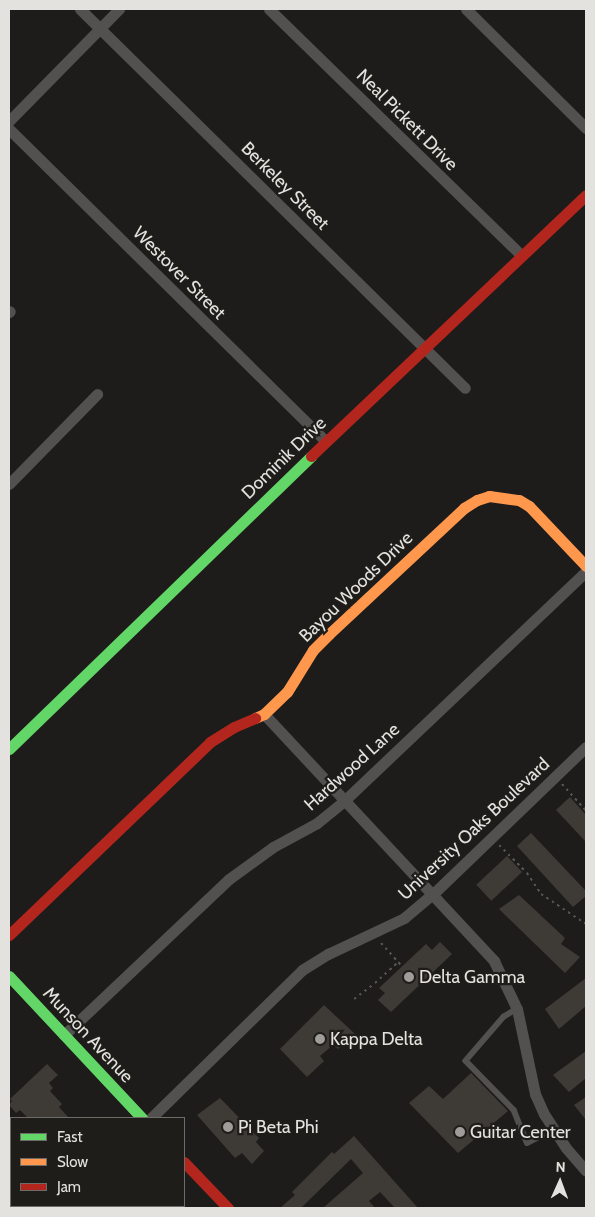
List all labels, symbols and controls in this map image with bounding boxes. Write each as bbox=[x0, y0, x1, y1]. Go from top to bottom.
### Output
street label: Neal Pickett Drive bbox=[352, 65, 462, 175]
street label: Berkeley Street bbox=[237, 138, 333, 234]
street label: Westover Street bbox=[128, 222, 230, 324]
street label: Dominik Drive bbox=[237, 412, 331, 504]
street label: Bayou Woods Drive bbox=[295, 527, 417, 647]
street label: Hardwood Lane bbox=[300, 719, 404, 815]
street label: University Oaks Boulevard bbox=[394, 753, 554, 905]
place label: Delta Gamma bbox=[419, 966, 525, 988]
marker: Delta Gamma bbox=[403, 971, 415, 983]
street label: Munson Avenue bbox=[38, 983, 138, 1087]
place label: Kappa Delta bbox=[330, 1028, 423, 1050]
marker: Kappa Delta bbox=[314, 1033, 326, 1045]
place label: Pi Beta Phi bbox=[238, 1116, 319, 1138]
legend bbox=[10, 1117, 185, 1207]
marker: Pi Beta Phi bbox=[222, 1121, 234, 1133]
place label: Guitar Center bbox=[470, 1121, 571, 1143]
marker: Guitar Center bbox=[454, 1126, 466, 1138]
text: Fast bbox=[57, 1128, 82, 1146]
text: Slow bbox=[57, 1153, 88, 1171]
north arrow bbox=[535, 1157, 585, 1207]
text: N bbox=[555, 1158, 566, 1176]
text: Jam bbox=[57, 1178, 81, 1196]

